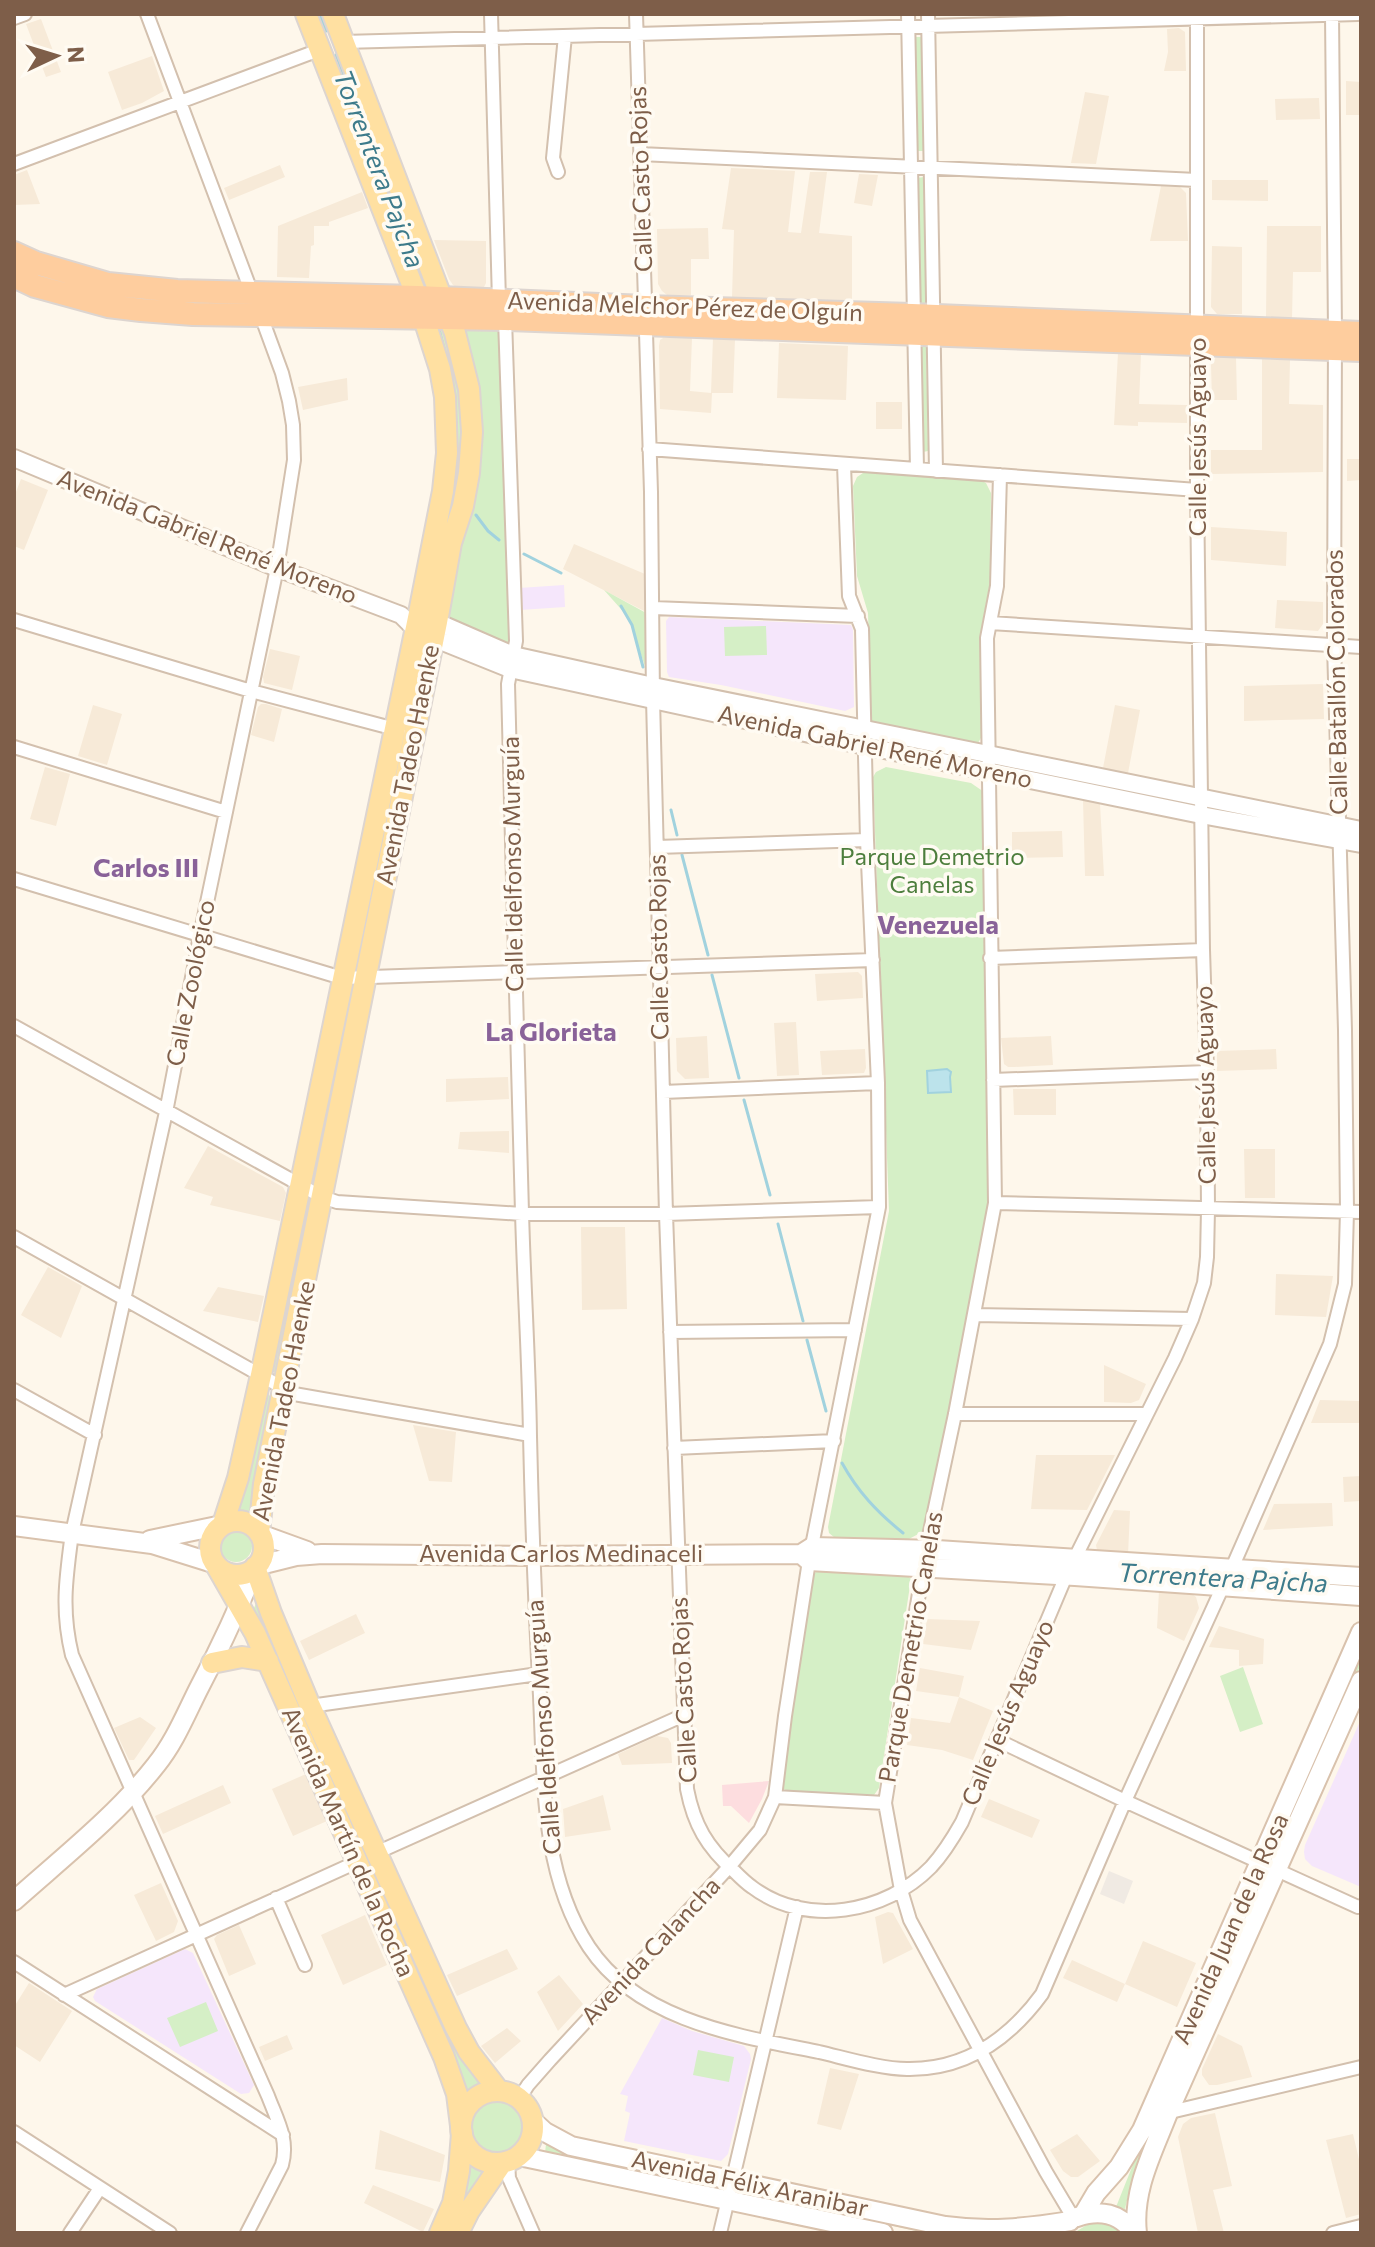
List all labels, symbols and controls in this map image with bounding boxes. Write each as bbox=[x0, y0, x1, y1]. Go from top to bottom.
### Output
north arrow bbox=[16, 16, 96, 96]
text: N bbox=[62, 45, 90, 64]
water label: Torrentera Pajcha bbox=[328, 65, 432, 272]
street label: Calle Casto Rojas bbox=[622, 86, 657, 273]
street label: Avenida Melchor Pérez de Olguín bbox=[507, 285, 863, 326]
street label: Calle Jesús Aguayo bbox=[1182, 338, 1211, 536]
street label: Avenida Gabriel René Moreno bbox=[53, 462, 362, 609]
street label: Calle Batallón Colorados bbox=[1319, 549, 1352, 815]
street label: Avenida Tadeo Haenke bbox=[369, 642, 444, 887]
street label: Avenida Gabriel René Moreno bbox=[715, 698, 1035, 793]
street label: Calle Idelfonso Murguía bbox=[495, 736, 528, 992]
park label: Parque Demetrio Canelas bbox=[839, 841, 1025, 898]
district label: Carlos III bbox=[93, 851, 199, 882]
street label: Calle Casto Rojas bbox=[641, 854, 674, 1040]
street label: Calle Zoológico bbox=[159, 897, 220, 1068]
district label: Venezuela bbox=[877, 908, 999, 939]
street label: Calle Jesús Aguayo bbox=[1188, 985, 1221, 1185]
district label: La Glorieta bbox=[485, 1015, 617, 1046]
street label: Avenida Tadeo Haenke bbox=[245, 1278, 320, 1523]
street label: Parque Demetrio Canelas bbox=[871, 1509, 948, 1785]
street label: Avenida Carlos Medinaceli bbox=[419, 1538, 703, 1567]
water label: Torrentera Pajcha bbox=[1117, 1556, 1329, 1597]
street label: Calle Casto Rojas bbox=[663, 1596, 702, 1784]
street label: Calle Idelfonso Murguía bbox=[519, 1599, 566, 1856]
street label: Calle Jesús Aguayo bbox=[954, 1615, 1059, 1810]
street label: Avenida Martín de la Rocha bbox=[277, 1702, 422, 1981]
street label: Avenida Juan de la Rosa bbox=[1166, 1808, 1294, 2048]
street label: Avenida Calancha bbox=[574, 1870, 726, 2030]
street label: Avenida Félix Aranibar bbox=[629, 2143, 872, 2222]

